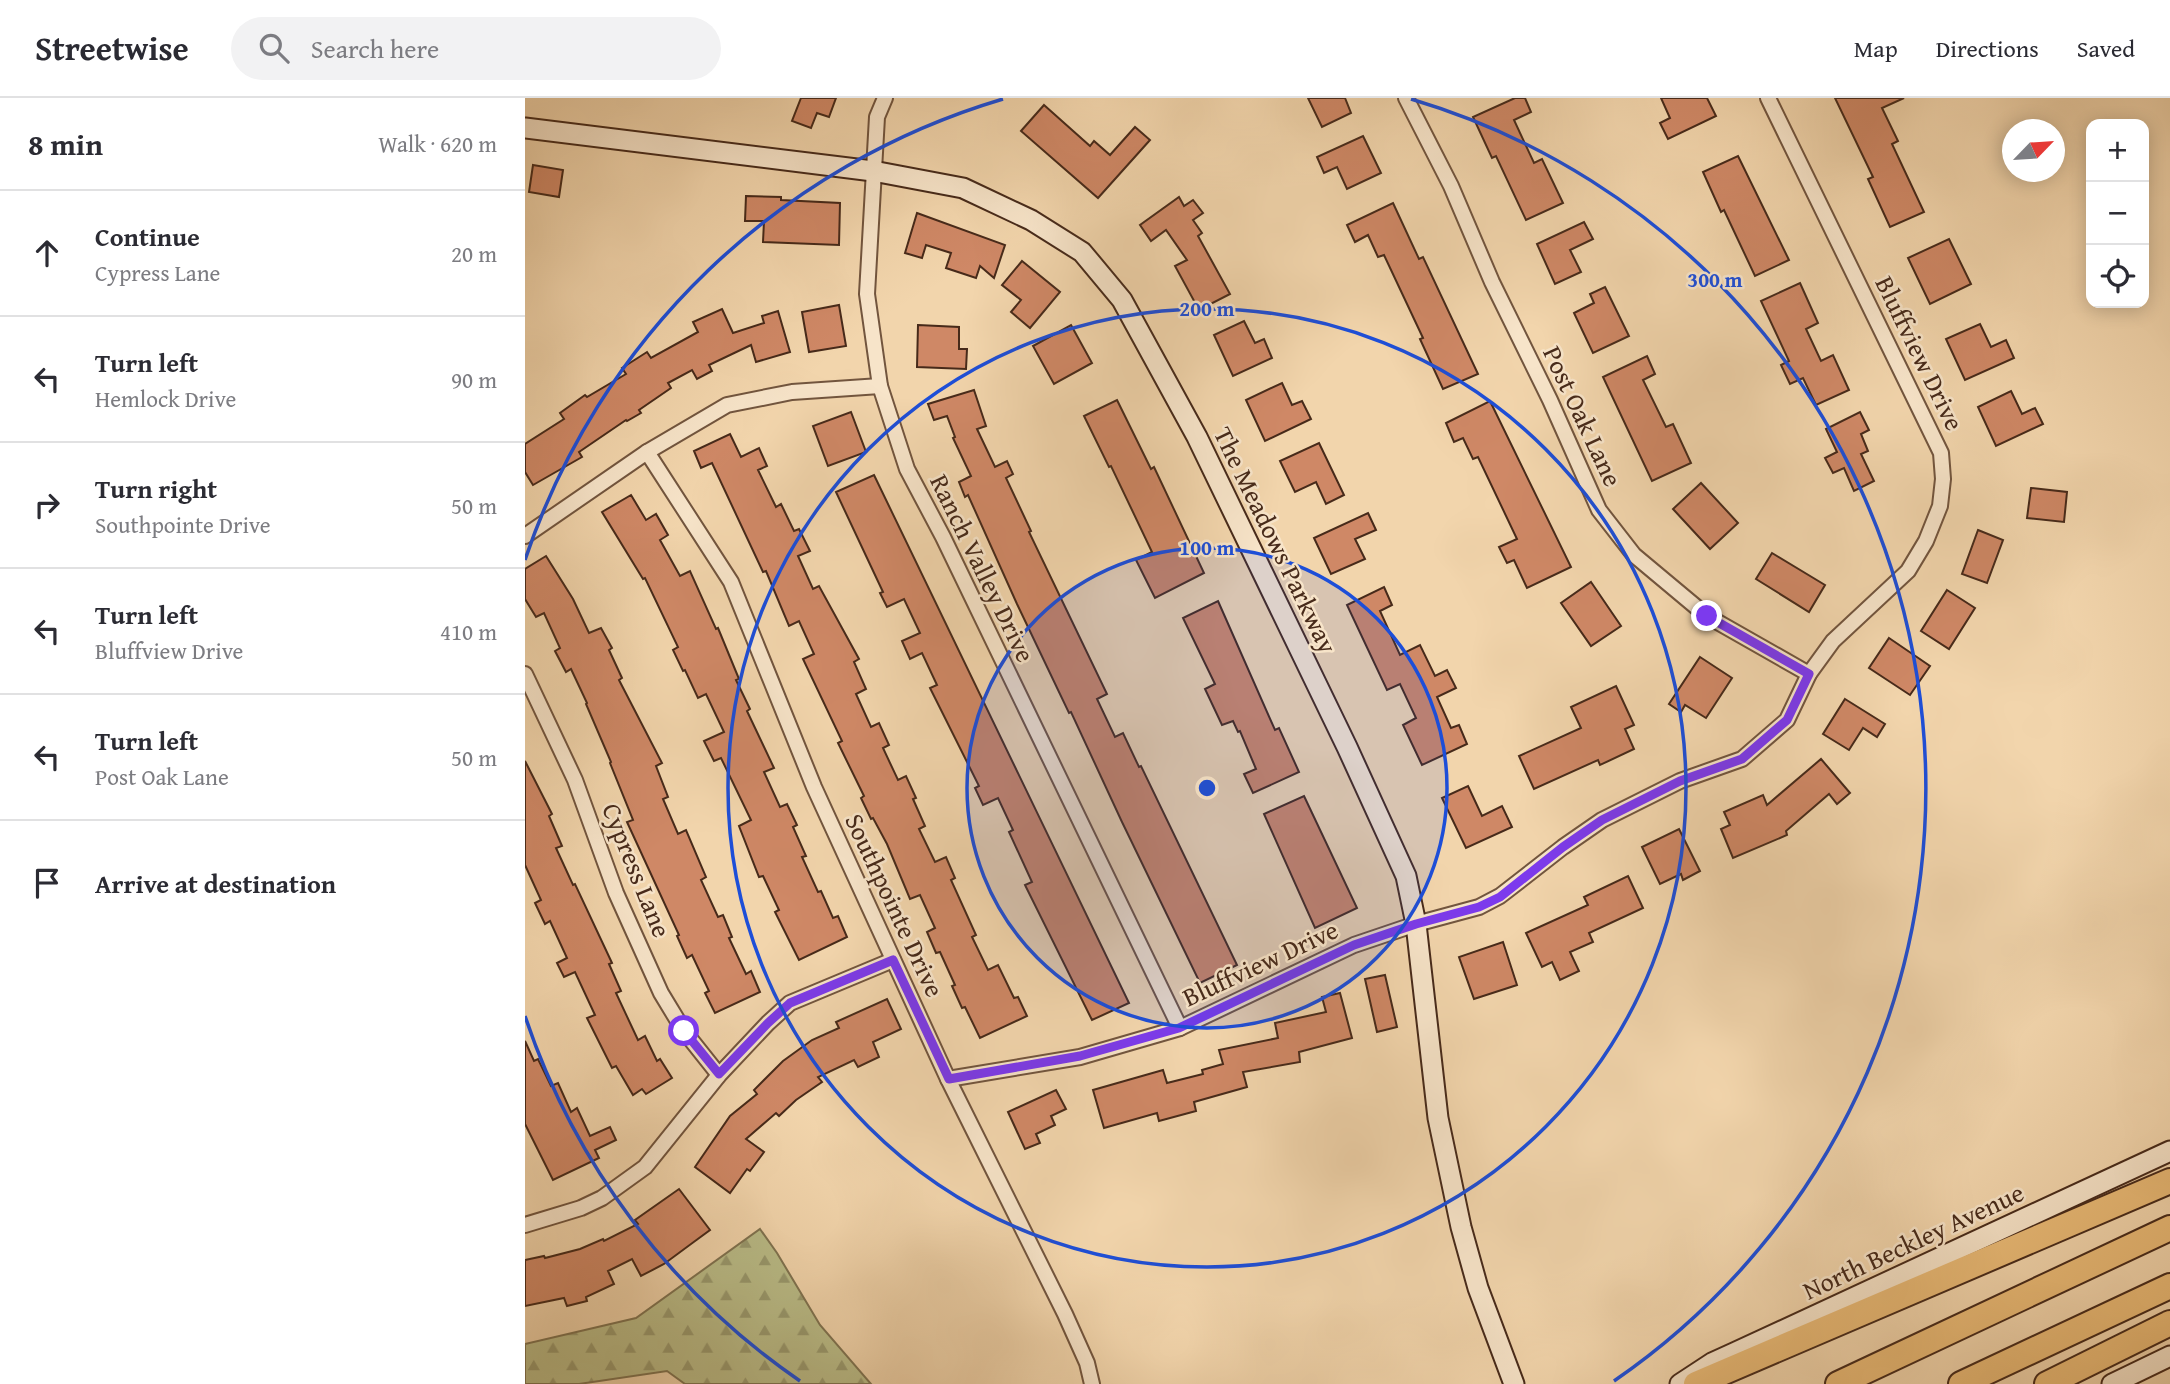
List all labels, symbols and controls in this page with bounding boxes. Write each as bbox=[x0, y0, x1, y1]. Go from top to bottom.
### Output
search box bbox=[231, 17, 721, 80]
text: Streetwise bbox=[35, 24, 189, 72]
icon: search bbox=[255, 29, 293, 67]
text: Search here bbox=[311, 29, 439, 68]
text: Map bbox=[1854, 31, 1898, 66]
text: Directions bbox=[1936, 31, 2039, 66]
text: Saved bbox=[2077, 31, 2135, 66]
north arrow bbox=[2002, 119, 2065, 182]
map controls bbox=[2086, 119, 2149, 308]
button: + bbox=[2086, 119, 2149, 182]
text: 8 min bbox=[28, 122, 103, 166]
text: Walk · 620 m bbox=[378, 127, 497, 160]
button: − bbox=[2086, 182, 2149, 245]
text: Continue bbox=[95, 217, 200, 256]
icon: ahead bbox=[28, 234, 66, 272]
text: 20 m bbox=[451, 237, 497, 270]
button: locate bbox=[2086, 245, 2149, 308]
text: Cypress Lane bbox=[95, 256, 220, 289]
text: 300 m bbox=[1687, 264, 1743, 295]
street label: Bluffview Drive bbox=[1866, 269, 1974, 437]
text: 200 m bbox=[1179, 293, 1235, 324]
street label: Post Oak Lane bbox=[1533, 339, 1633, 493]
text: Turn left bbox=[95, 343, 198, 382]
icon: left bbox=[28, 360, 66, 398]
text: 90 m bbox=[451, 363, 497, 396]
text: Hemlock Drive bbox=[95, 382, 236, 415]
street label: The Meadows Parkway bbox=[1204, 420, 1348, 660]
street label: Ranch Valley Drive bbox=[921, 467, 1045, 669]
text: Turn right bbox=[95, 469, 217, 508]
icon: right bbox=[28, 486, 66, 524]
text: 50 m bbox=[451, 489, 497, 522]
text: Southpointe Drive bbox=[95, 508, 271, 541]
text: 100 m bbox=[1179, 532, 1235, 563]
text: Turn left bbox=[95, 595, 198, 634]
route end bbox=[1691, 600, 1722, 631]
icon: left bbox=[28, 612, 66, 650]
text: 410 m bbox=[440, 615, 497, 648]
text: Bluffview Drive bbox=[95, 634, 243, 667]
text: Turn left bbox=[95, 721, 198, 760]
icon: left bbox=[28, 738, 66, 776]
text: 50 m bbox=[451, 741, 497, 774]
text: Post Oak Lane bbox=[95, 760, 229, 793]
centre of rings bbox=[1195, 776, 1219, 800]
street label: Cypress Lane bbox=[592, 797, 682, 943]
street label: Southpointe Drive bbox=[835, 807, 955, 1003]
icon: arrive bbox=[28, 864, 66, 902]
text: Arrive at destination bbox=[95, 864, 336, 903]
street label: Bluffview Drive bbox=[1176, 910, 1344, 1016]
route start bbox=[668, 1015, 699, 1046]
street label: North Beckley Avenue bbox=[1796, 1173, 2030, 1309]

